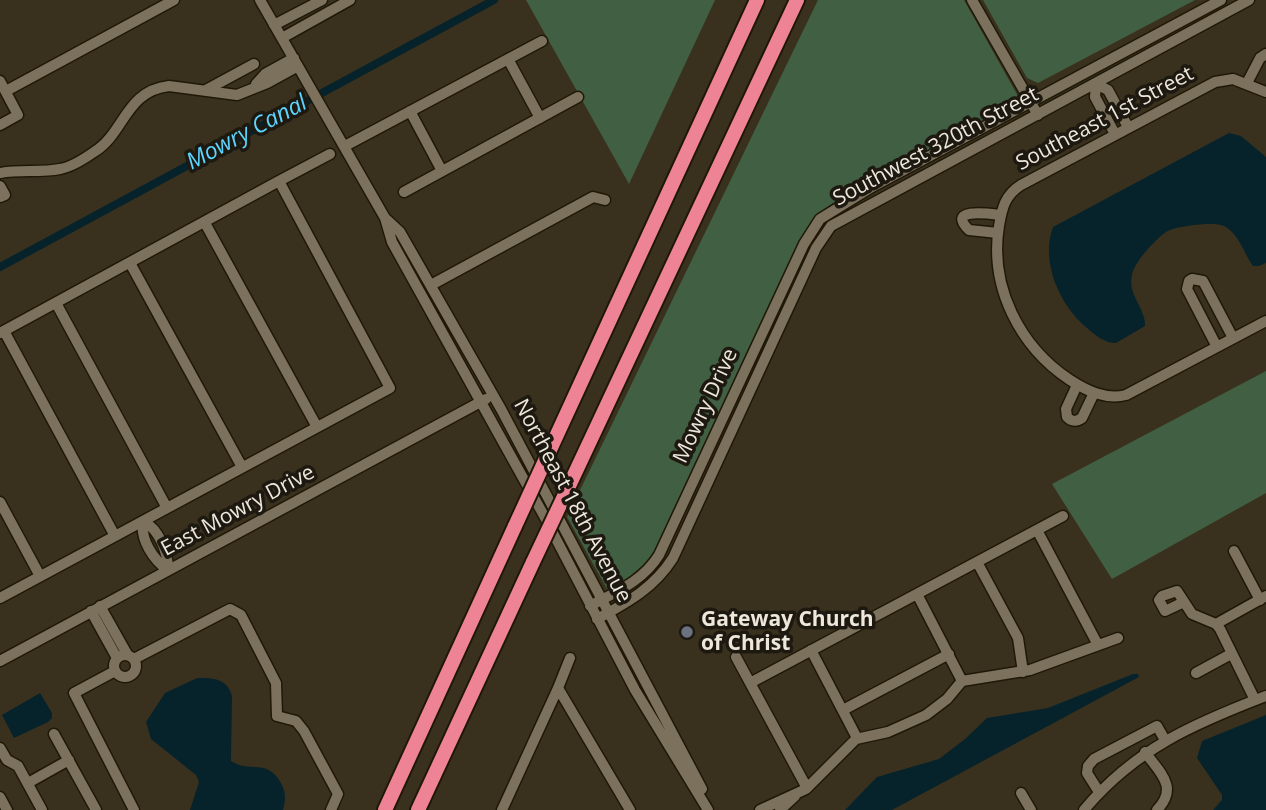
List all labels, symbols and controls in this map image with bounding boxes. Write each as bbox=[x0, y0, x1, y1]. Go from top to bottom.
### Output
street label: Southeast 1st Street bbox=[1012, 62, 1198, 176]
street label: Southwest 320th Street bbox=[829, 82, 1043, 212]
water label: Mowry Canal bbox=[182, 90, 312, 176]
street label: Mowry Drive bbox=[668, 345, 744, 467]
street label: Northeast 18th Avenue bbox=[508, 395, 636, 607]
street label: East Mowry Drive bbox=[157, 460, 319, 562]
place label: Gateway Church of Christ bbox=[701, 607, 874, 657]
marker: Gateway Church of Christ bbox=[679, 624, 695, 640]

